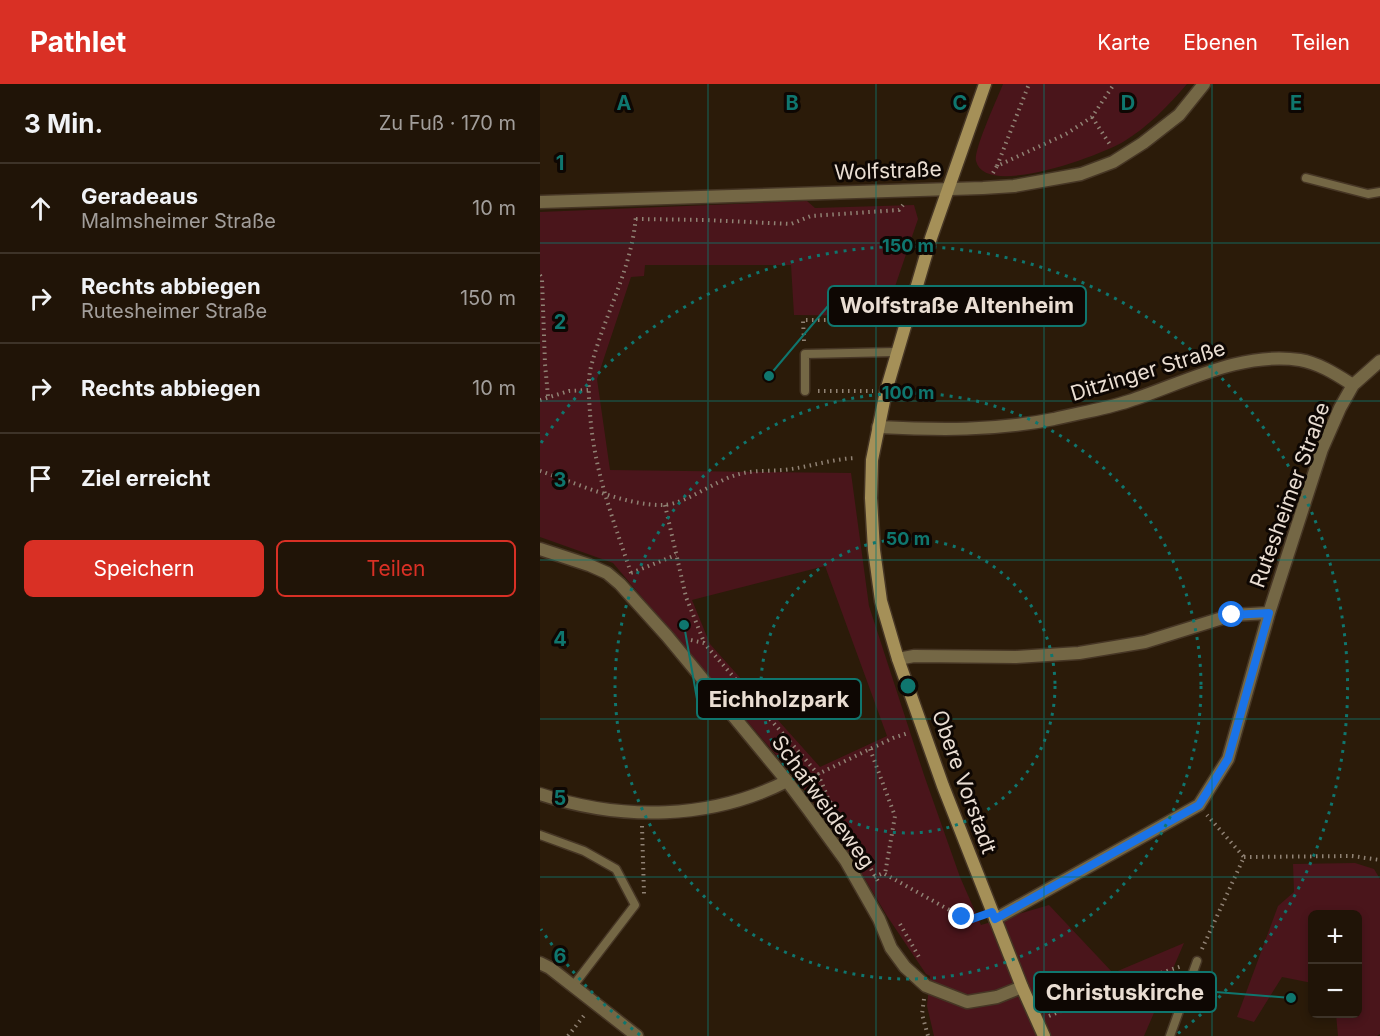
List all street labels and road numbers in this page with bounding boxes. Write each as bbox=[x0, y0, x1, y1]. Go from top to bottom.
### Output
street label: Wolfstraße bbox=[834, 156, 942, 185]
street label: Ditzinger Straße bbox=[1068, 335, 1228, 406]
street label: Rutesheimer Straße bbox=[1244, 399, 1335, 591]
street label: Obere Vorstadt bbox=[927, 707, 1002, 857]
street label: Schafweideweg bbox=[767, 730, 880, 873]

